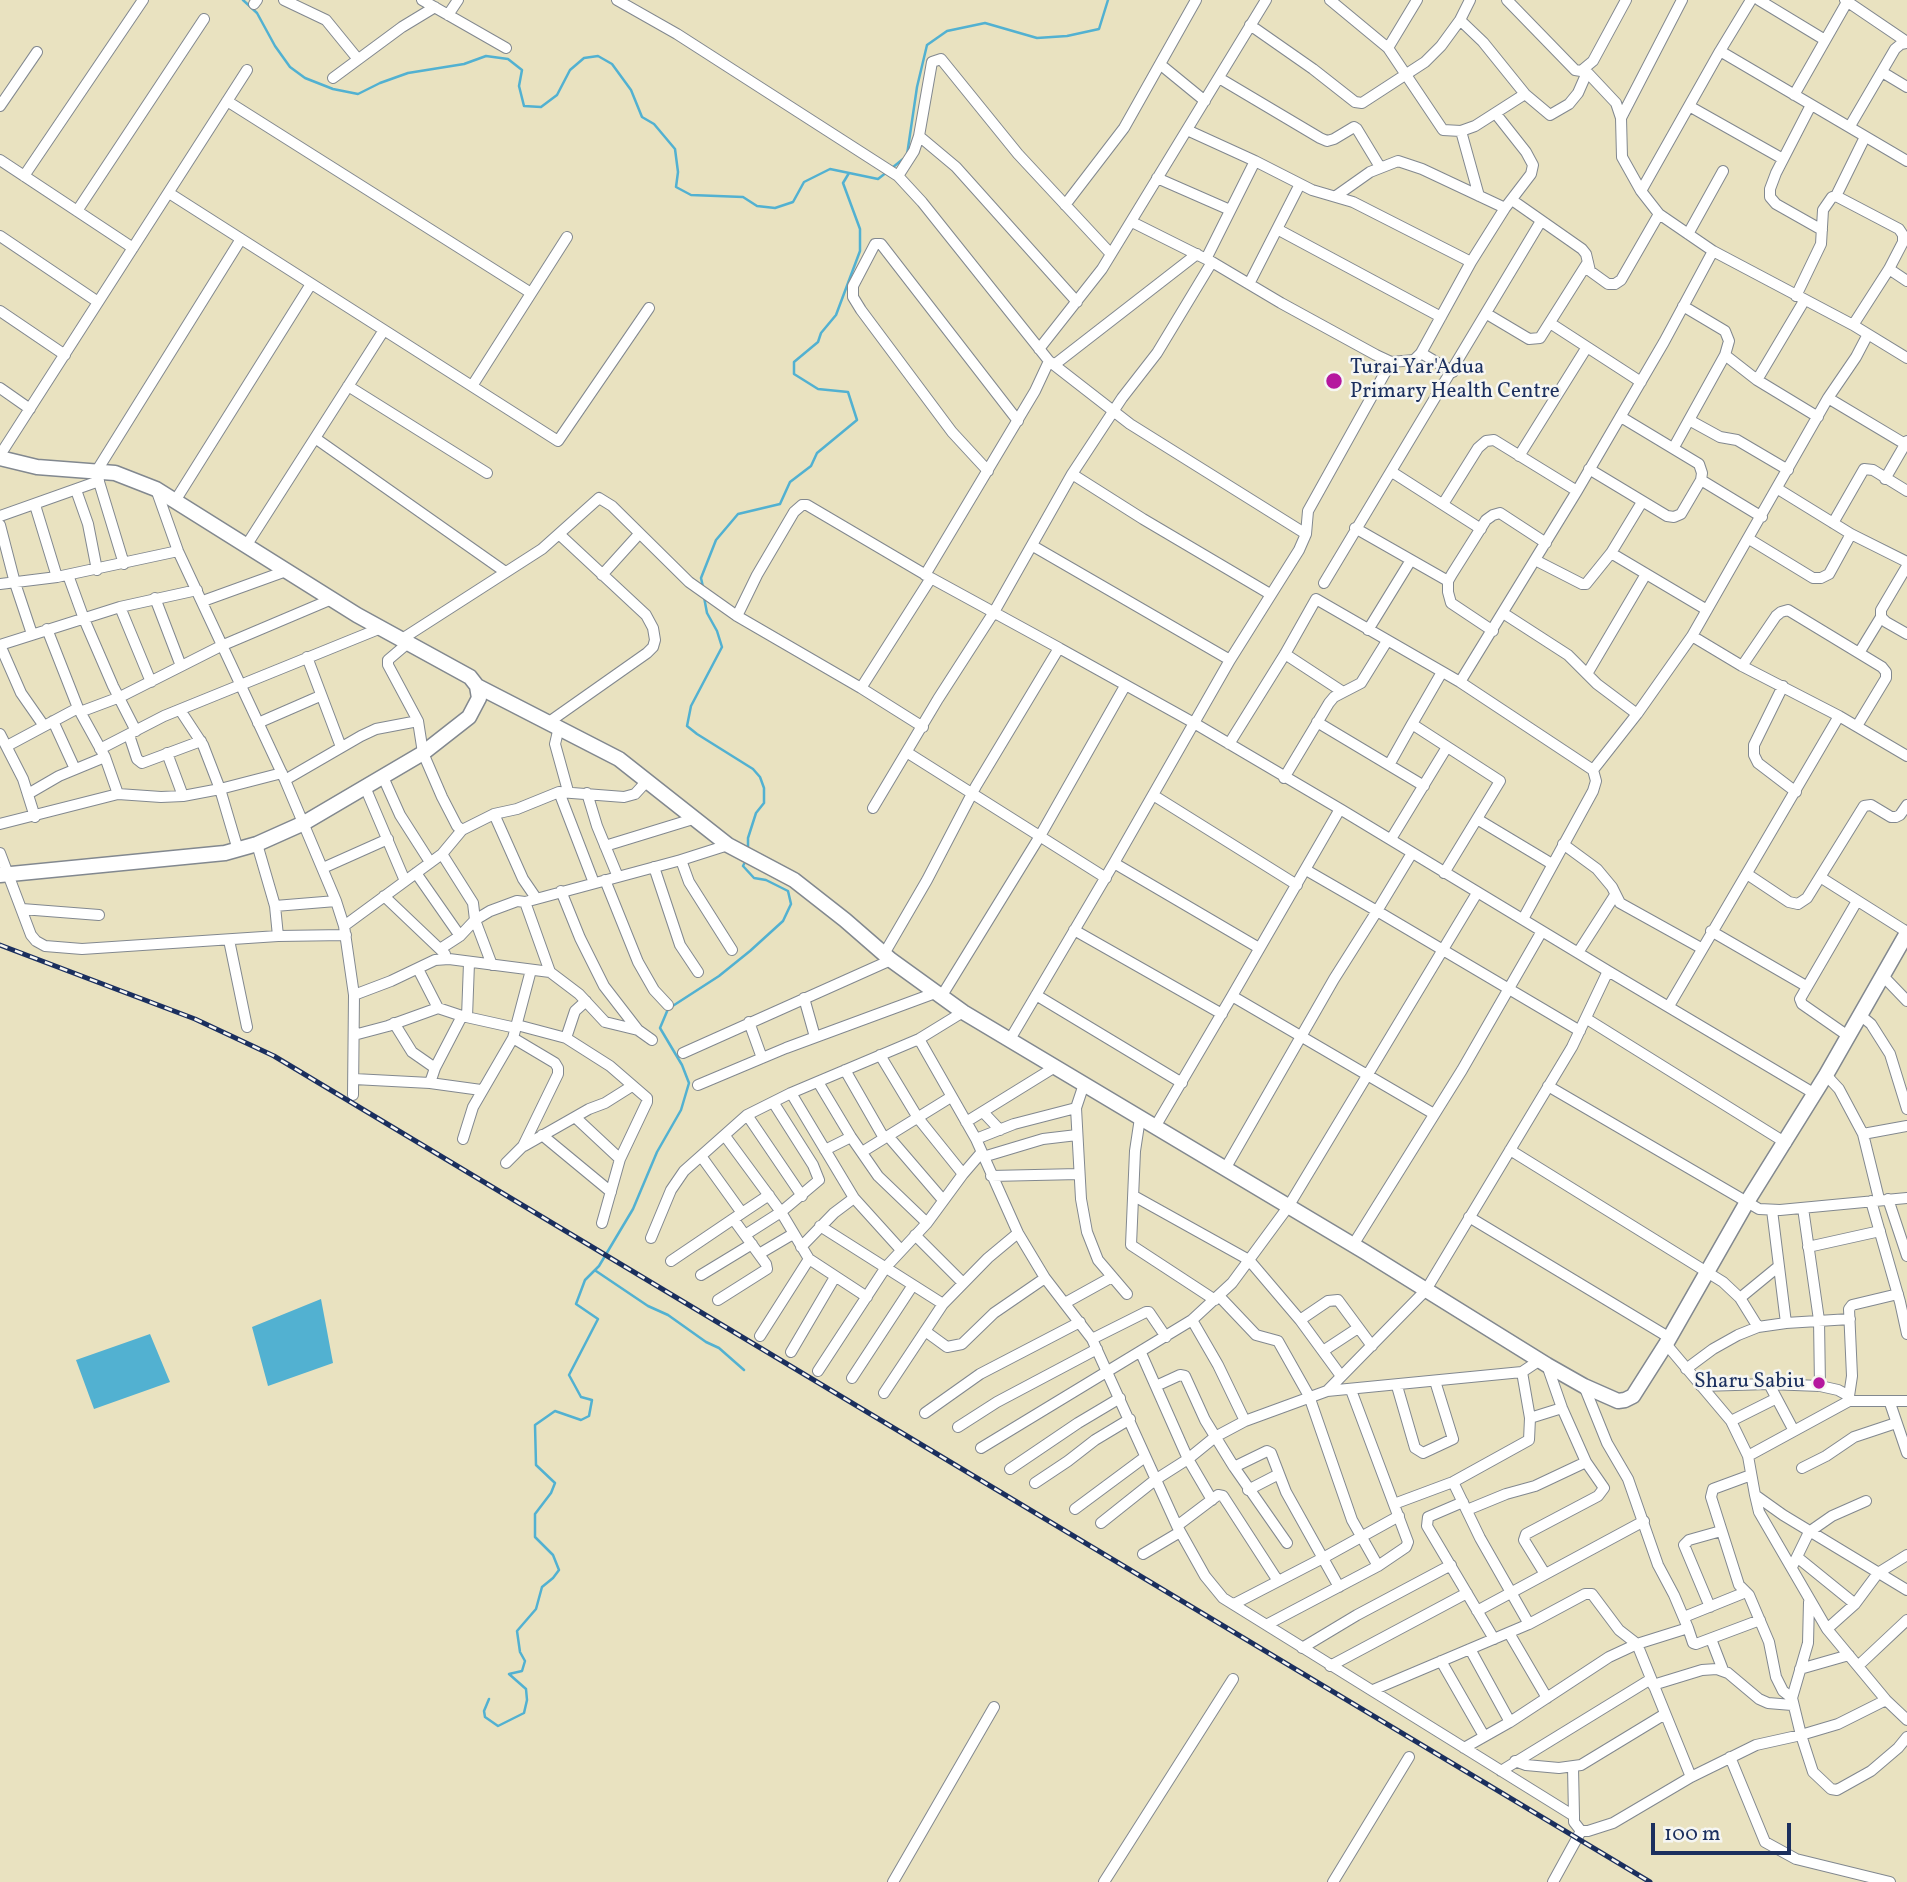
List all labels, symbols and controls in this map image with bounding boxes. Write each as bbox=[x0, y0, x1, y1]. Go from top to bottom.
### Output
place label: Turai Yar'Adua Primary Health Centre bbox=[1350, 356, 1560, 406]
marker: Turai Yar'Adua Primary Health Centre bbox=[1324, 371, 1344, 391]
place label: Sharu Sabiu bbox=[1694, 1370, 1805, 1396]
marker: Sharu Sabiu bbox=[1811, 1375, 1827, 1391]
scale bar bbox=[1655, 1808, 1795, 1852]
text: 100 m bbox=[1664, 1820, 1721, 1849]

